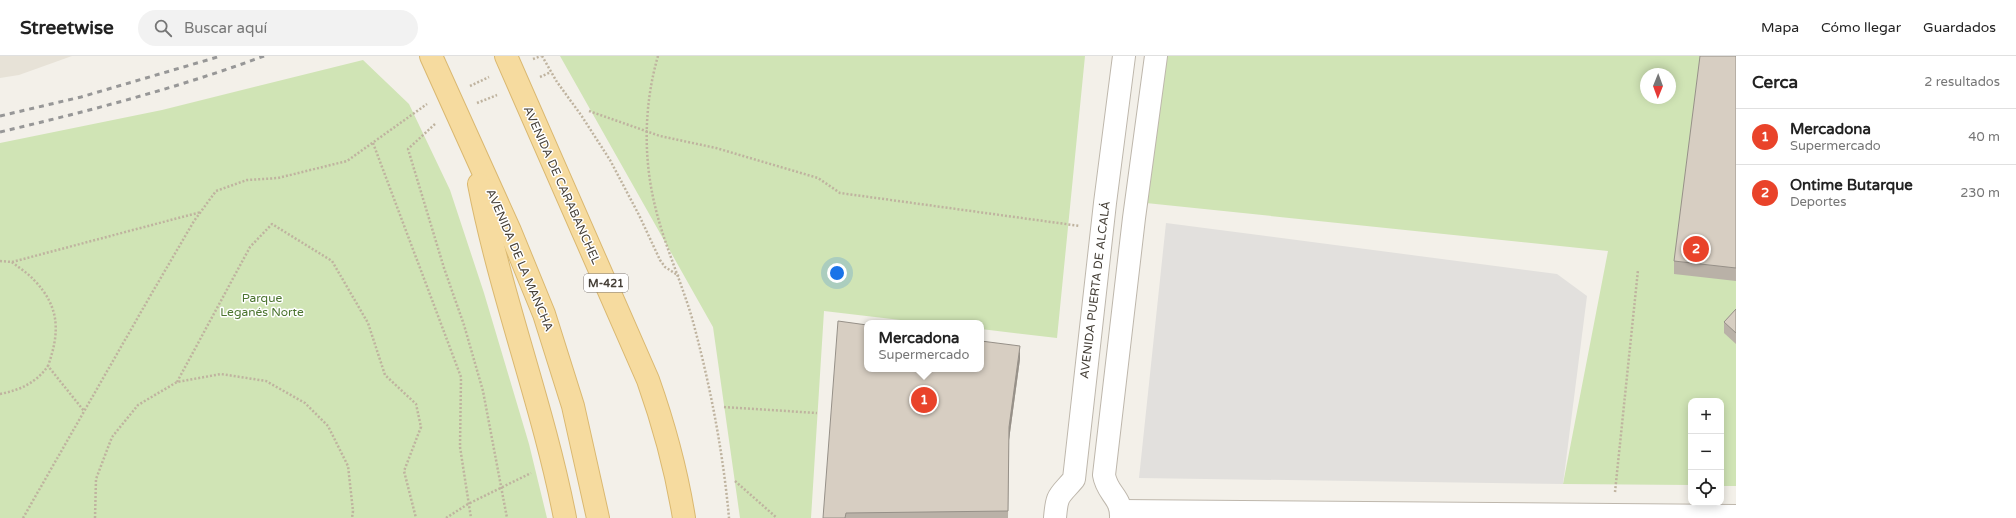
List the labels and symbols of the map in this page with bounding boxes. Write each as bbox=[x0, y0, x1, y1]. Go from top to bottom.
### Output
north arrow bbox=[1640, 68, 1676, 104]
street label: AVENIDA DE CARABANCHEL bbox=[521, 104, 603, 266]
street label: AVENIDA DE LA MANCHA bbox=[484, 187, 556, 333]
street label: AVENIDA PUERTA DE ALCALÁ bbox=[1077, 200, 1113, 380]
pin: 2 bbox=[1683, 234, 1709, 264]
your location bbox=[827, 263, 847, 283]
road number: M-421 bbox=[584, 274, 628, 292]
park label: Parque Leganés Norte bbox=[220, 291, 304, 319]
pin: 1 bbox=[911, 385, 937, 415]

